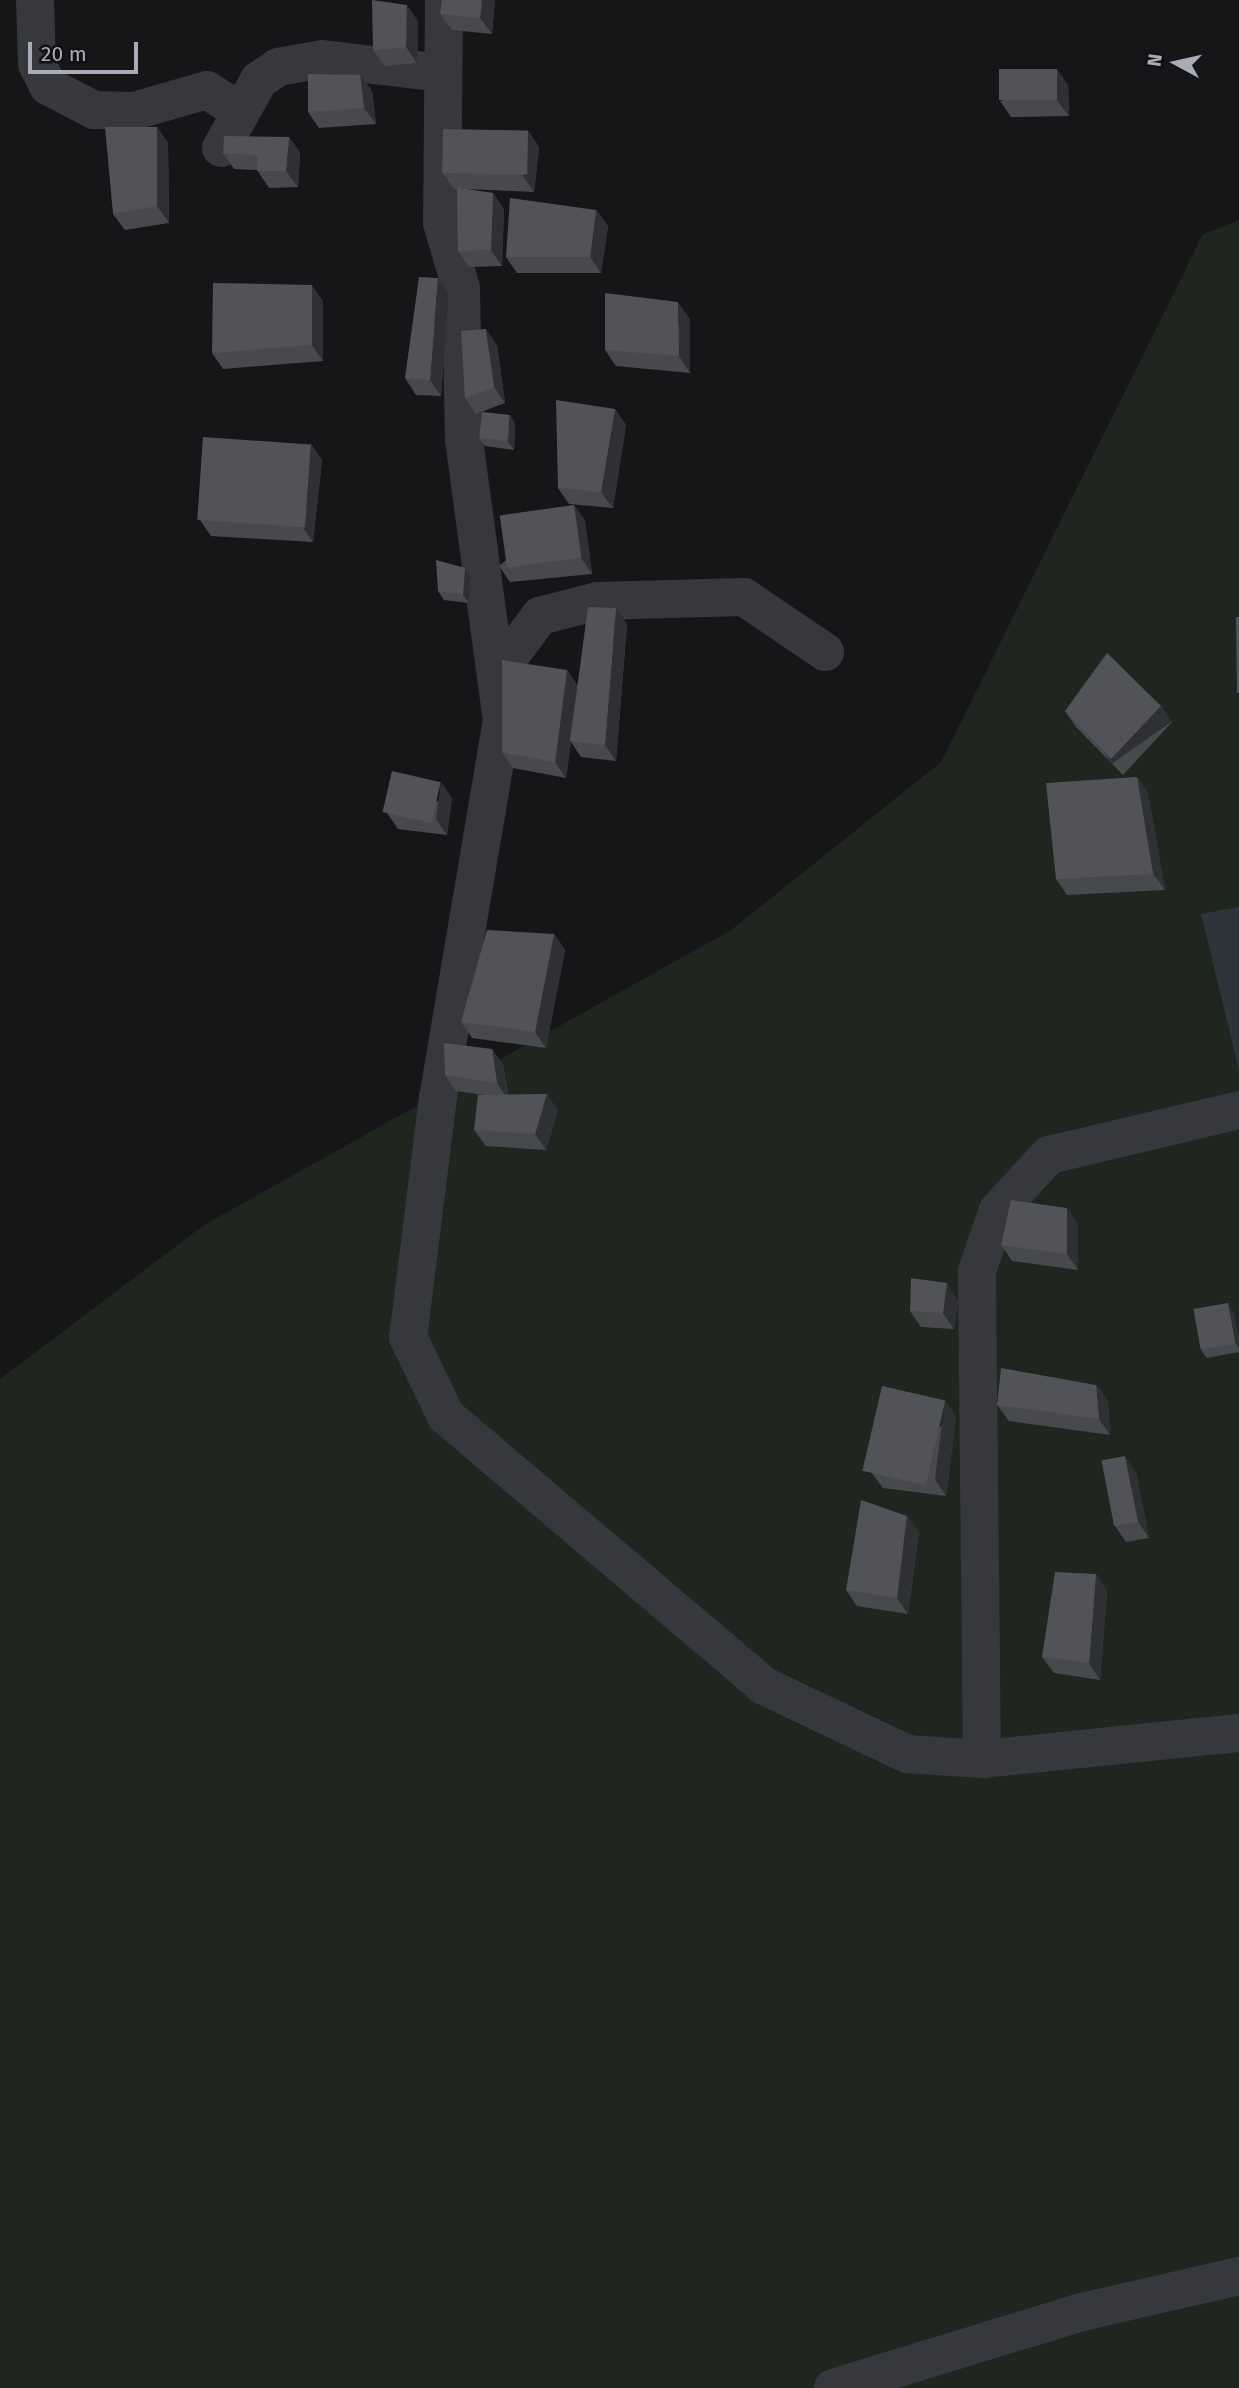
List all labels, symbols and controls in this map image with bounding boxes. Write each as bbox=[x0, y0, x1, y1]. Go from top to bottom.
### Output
scale bar bbox=[32, 28, 142, 72]
north arrow bbox=[1141, 28, 1211, 98]
text: 20 m bbox=[41, 41, 87, 67]
text: N bbox=[1142, 52, 1167, 68]

